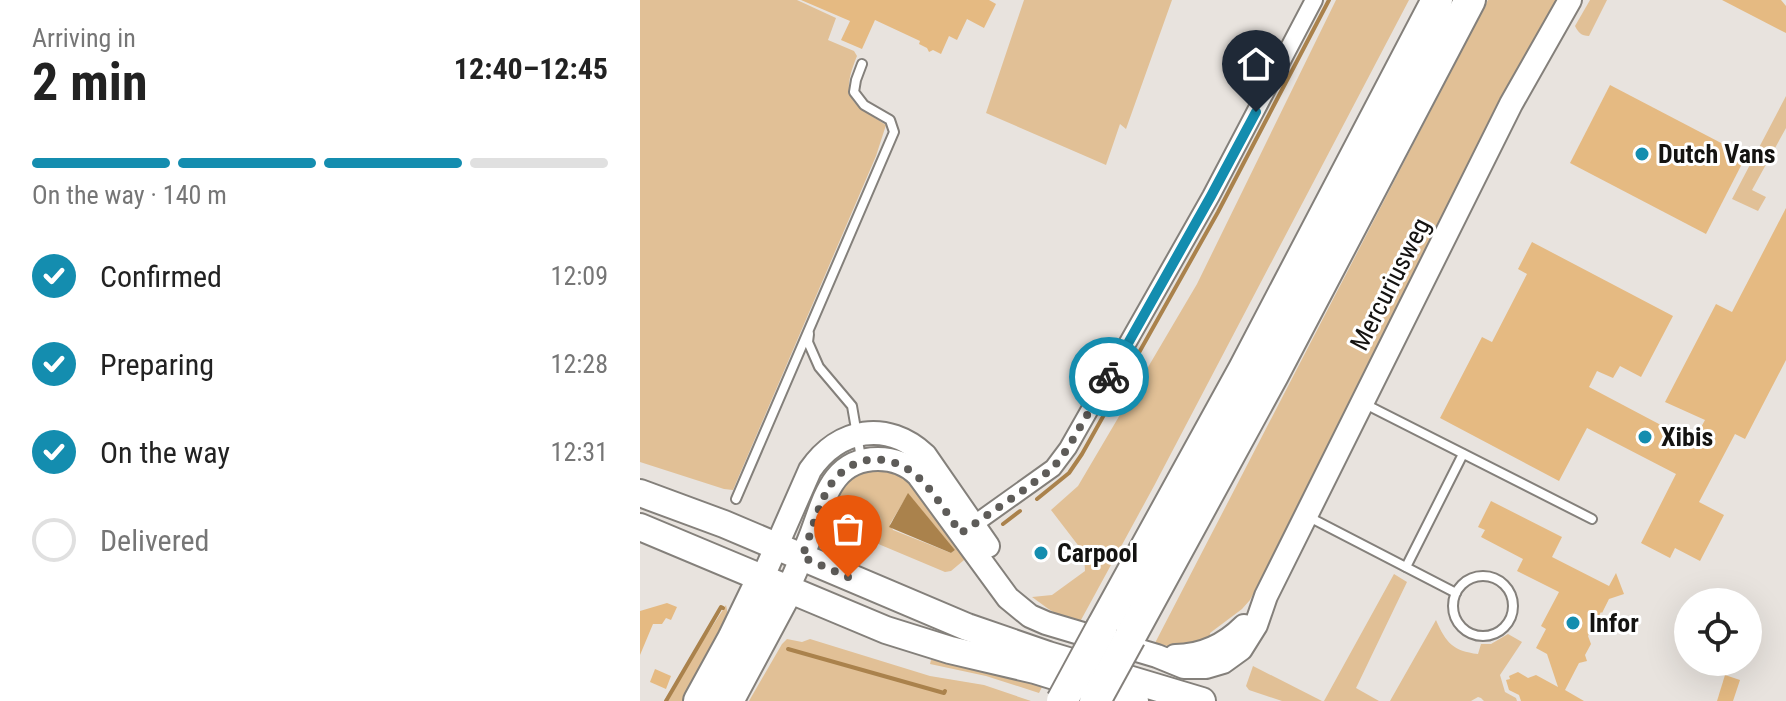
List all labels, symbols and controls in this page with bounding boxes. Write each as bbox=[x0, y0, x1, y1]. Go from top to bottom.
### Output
text: Arriving in bbox=[32, 23, 136, 53]
pin bbox=[1222, 30, 1290, 112]
icon: home bbox=[1234, 42, 1278, 86]
text: 12:40–12:45 bbox=[454, 51, 608, 86]
text: 2 min bbox=[32, 52, 148, 113]
place label: Dutch Vans bbox=[1658, 139, 1775, 169]
marker: Dutch Vans bbox=[1633, 145, 1651, 163]
text: On the way · 140 m bbox=[32, 180, 227, 210]
street label: Mercuriusweg bbox=[1344, 213, 1436, 355]
icon: check bbox=[32, 254, 76, 298]
text: Confirmed bbox=[100, 259, 222, 294]
text: 12:09 bbox=[551, 261, 608, 291]
courier bbox=[1069, 337, 1149, 417]
icon: check bbox=[32, 342, 76, 386]
text: Preparing bbox=[100, 347, 214, 382]
text: 12:28 bbox=[551, 349, 608, 379]
icon: bike bbox=[1087, 355, 1131, 399]
place label: Xibis bbox=[1661, 422, 1713, 452]
marker: Xibis bbox=[1636, 428, 1654, 446]
icon: check bbox=[32, 430, 76, 474]
text: On the way bbox=[100, 435, 230, 470]
text: 12:31 bbox=[551, 437, 608, 467]
pin bbox=[814, 495, 882, 577]
icon: bag bbox=[826, 507, 870, 551]
text: Delivered bbox=[100, 523, 209, 558]
place label: Carpool bbox=[1057, 538, 1138, 568]
marker: Carpool bbox=[1032, 544, 1050, 562]
map controls bbox=[1674, 588, 1762, 676]
button: locate bbox=[1674, 588, 1762, 676]
place label: Infor bbox=[1589, 608, 1639, 638]
marker: Infor bbox=[1564, 614, 1582, 632]

